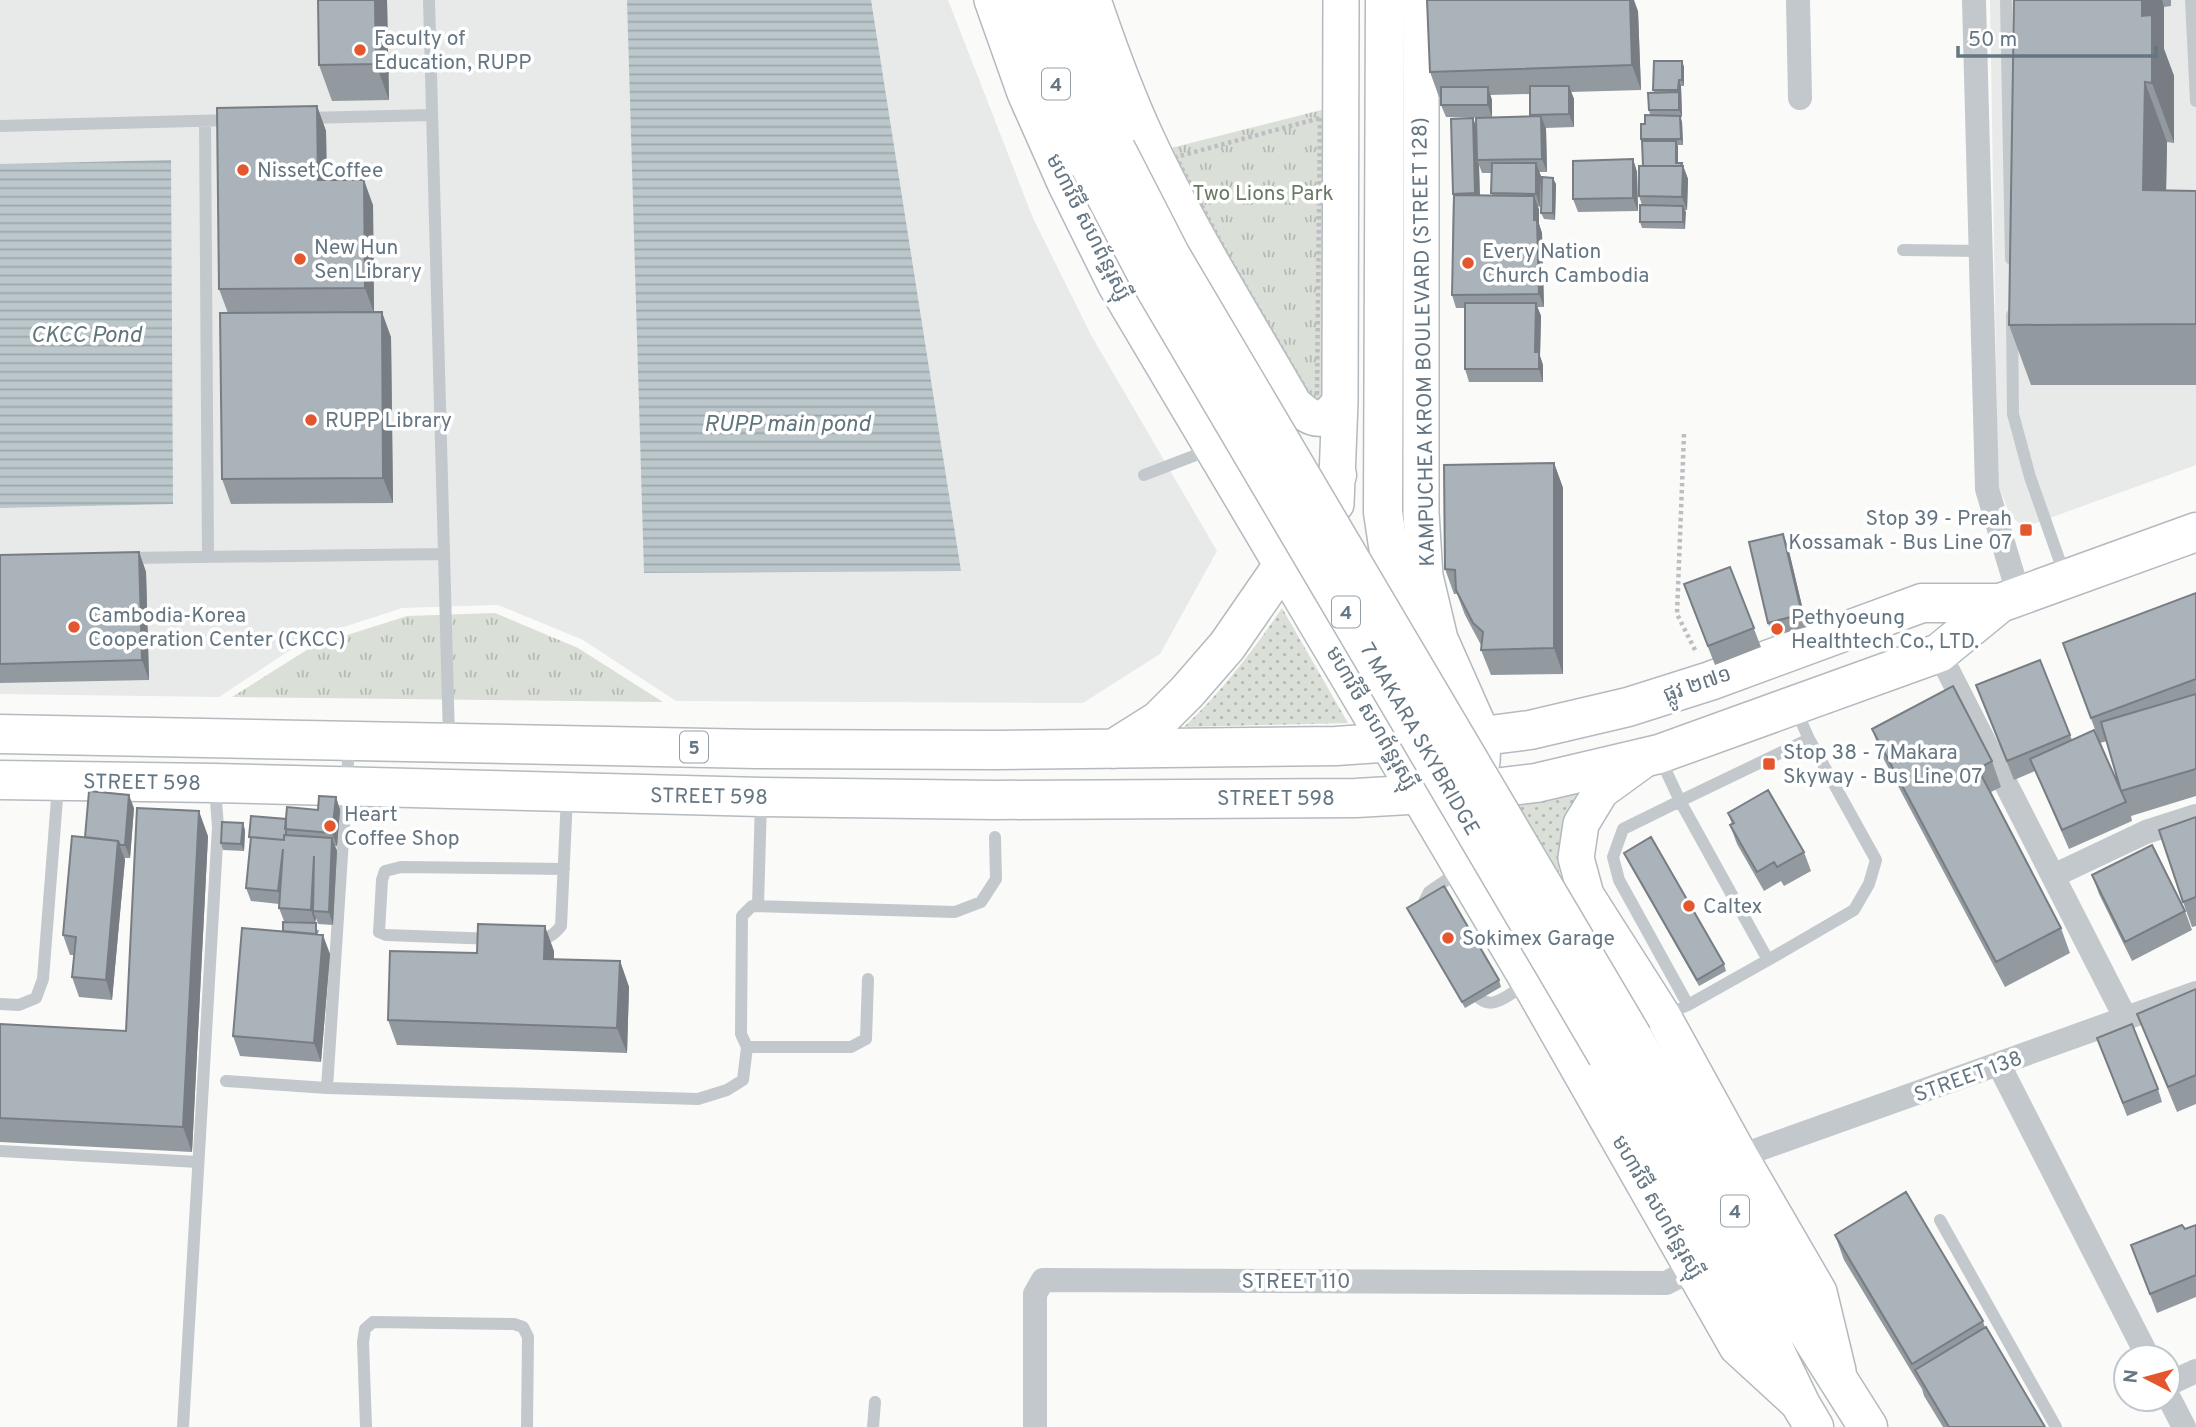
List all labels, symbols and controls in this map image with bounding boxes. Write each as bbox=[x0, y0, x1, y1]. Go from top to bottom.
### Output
scale bar bbox=[1958, 14, 2156, 58]
place label: Faculty of Education, RUPP bbox=[374, 26, 532, 77]
text: 50 m bbox=[1968, 27, 2017, 54]
marker: Faculty of Education, RUPP bbox=[352, 42, 368, 58]
road number: 4 bbox=[1042, 68, 1070, 100]
street label: KAMPUCHEA KROM BOULEVARD (STREET 128) bbox=[1407, 117, 1442, 567]
street label: មហាវិថី សហព័ន្ធរុស្ស៊ី bbox=[1036, 149, 1137, 307]
place label: Nisset Coffee bbox=[257, 158, 383, 185]
marker: Nisset Coffee bbox=[235, 162, 251, 178]
park label: Two Lions Park bbox=[1192, 181, 1334, 208]
place label: New Hun Sen Library bbox=[314, 235, 422, 286]
place label: Every Nation Church Cambodia bbox=[1482, 239, 1649, 290]
marker: New Hun Sen Library bbox=[292, 251, 308, 267]
marker: Every Nation Church Cambodia bbox=[1460, 255, 1476, 271]
water label: CKCC Pond bbox=[31, 322, 143, 351]
place label: RUPP Library bbox=[325, 408, 452, 435]
water label: RUPP main pond bbox=[704, 411, 872, 440]
marker: RUPP Library bbox=[303, 412, 319, 428]
place label: Stop 39 - Preah Kossamak - Bus Line 07 bbox=[1788, 506, 2012, 557]
marker: Stop 39 - Preah Kossamak - Bus Line 07 bbox=[2018, 522, 2034, 538]
road number: 4 bbox=[1332, 596, 1360, 628]
place label: Cambodia-Korea Cooperation Center (CKCC) bbox=[88, 603, 346, 654]
place label: Pethyoeung Healthtech Co., LTD. bbox=[1791, 605, 1979, 656]
marker: Cambodia-Korea Cooperation Center (CKCC) bbox=[66, 619, 82, 635]
marker: Pethyoeung Healthtech Co., LTD. bbox=[1769, 621, 1785, 637]
street label: 7 MAKARA SKYBRIDGE bbox=[1353, 639, 1485, 841]
street label: មហាវិថី សហព័ន្ធរុស្ស៊ី bbox=[1316, 642, 1423, 797]
street label: ផ្លូវ ២៧១ bbox=[1660, 661, 1737, 714]
road number: 5 bbox=[680, 732, 708, 762]
place label: Stop 38 - 7 Makara Skyway - Bus Line 07 bbox=[1783, 740, 1982, 791]
marker: Stop 38 - 7 Makara Skyway - Bus Line 07 bbox=[1761, 756, 1777, 772]
street label: STREET 598 bbox=[83, 769, 201, 798]
street label: STREET 598 bbox=[650, 783, 768, 812]
street label: STREET 598 bbox=[1217, 786, 1335, 813]
place label: Heart Coffee Shop bbox=[344, 802, 460, 853]
marker: Heart Coffee Shop bbox=[322, 818, 338, 834]
place label: Caltex bbox=[1703, 894, 1763, 921]
marker: Caltex bbox=[1681, 898, 1697, 914]
place label: Sokimex Garage bbox=[1462, 926, 1615, 953]
marker: Sokimex Garage bbox=[1440, 930, 1456, 946]
street label: STREET 138 bbox=[1911, 1045, 2026, 1109]
street label: មហាវិថី សហព័ន្ធរុស្ស៊ី bbox=[1602, 1131, 1709, 1286]
road number: 4 bbox=[1721, 1196, 1749, 1226]
street label: STREET 110 bbox=[1242, 1269, 1350, 1296]
north arrow bbox=[2112, 1343, 2182, 1413]
text: N bbox=[2119, 1368, 2145, 1384]

